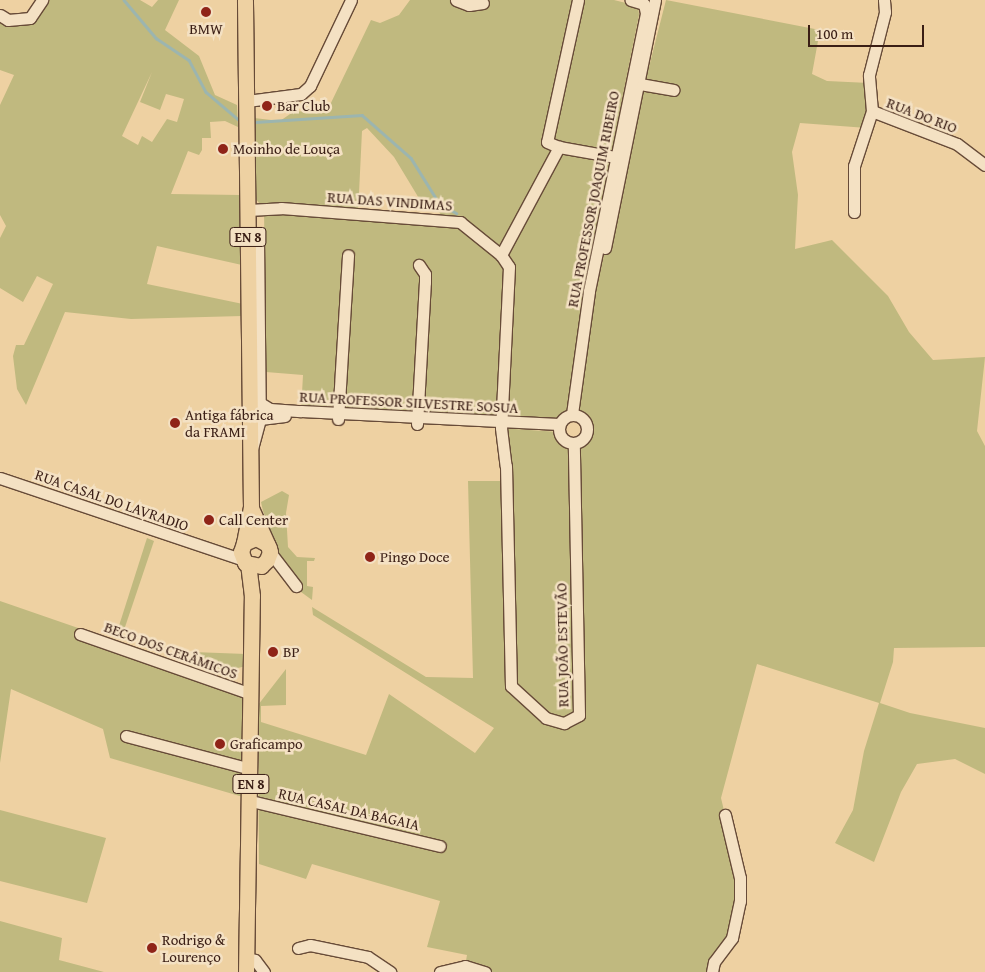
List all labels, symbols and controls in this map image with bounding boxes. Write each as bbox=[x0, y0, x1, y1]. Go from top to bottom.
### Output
marker: BMW bbox=[200, 6, 212, 18]
scale bar bbox=[810, 15, 926, 47]
place label: BMW bbox=[189, 20, 223, 38]
text: 100 m bbox=[816, 23, 853, 44]
street label: RUA PROFESSOR JOAQUIM RIBEIRO bbox=[563, 89, 623, 309]
street label: RUA DO RIO bbox=[884, 93, 960, 137]
place label: Bar Club bbox=[277, 97, 330, 115]
marker: Bar Club bbox=[261, 100, 273, 112]
place label: Moinho de Louça bbox=[233, 140, 340, 158]
marker: Moinho de Louça bbox=[217, 143, 229, 155]
street label: RUA DAS VINDIMAS bbox=[327, 188, 453, 214]
road number: EN 8 bbox=[229, 226, 267, 248]
street label: RUA PROFESSOR SILVESTRE SOSUA bbox=[299, 387, 519, 417]
place label: Antiga fábrica da FRAMI bbox=[185, 405, 274, 440]
marker: Antiga fábrica da FRAMI bbox=[169, 417, 181, 429]
street label: RUA CASAL DO LAVRADIO bbox=[33, 465, 191, 535]
place label: Call Center bbox=[219, 511, 288, 529]
marker: Call Center bbox=[203, 514, 215, 526]
place label: Pingo Doce bbox=[380, 548, 450, 566]
marker: Pingo Doce bbox=[364, 551, 376, 563]
street label: RUA JOÃO ESTEVÃO bbox=[552, 583, 572, 707]
street label: BECO DOS CERÂMICOS bbox=[102, 618, 240, 682]
place label: BP bbox=[283, 643, 300, 661]
marker: BP bbox=[267, 646, 279, 658]
place label: Graficampo bbox=[230, 735, 303, 753]
marker: Graficampo bbox=[214, 738, 226, 750]
road number: EN 8 bbox=[232, 772, 270, 796]
street label: RUA CASAL DA BAGAIA bbox=[277, 784, 421, 834]
place label: Rodrigo & Lourenço bbox=[162, 930, 225, 965]
marker: Rodrigo & Lourenço bbox=[146, 942, 158, 954]

